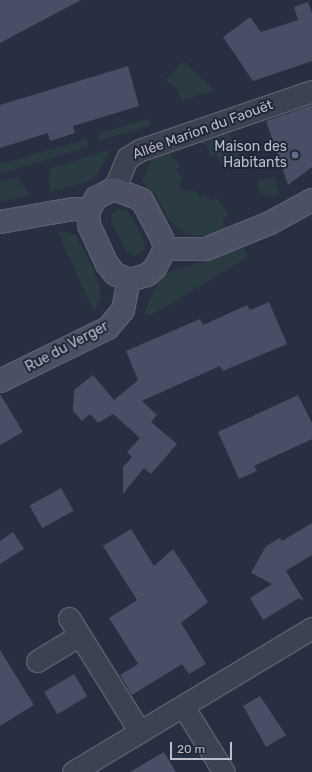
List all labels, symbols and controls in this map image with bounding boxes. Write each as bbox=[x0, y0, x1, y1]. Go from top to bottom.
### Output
street label: Allée Marion du Faouët bbox=[130, 97, 276, 163]
place label: Maison des Habitants bbox=[214, 139, 287, 172]
marker: Maison des Habitants bbox=[290, 150, 300, 160]
street label: Rue du Verger bbox=[22, 318, 112, 376]
scale bar bbox=[172, 734, 234, 760]
text: 20 m bbox=[177, 742, 205, 756]

